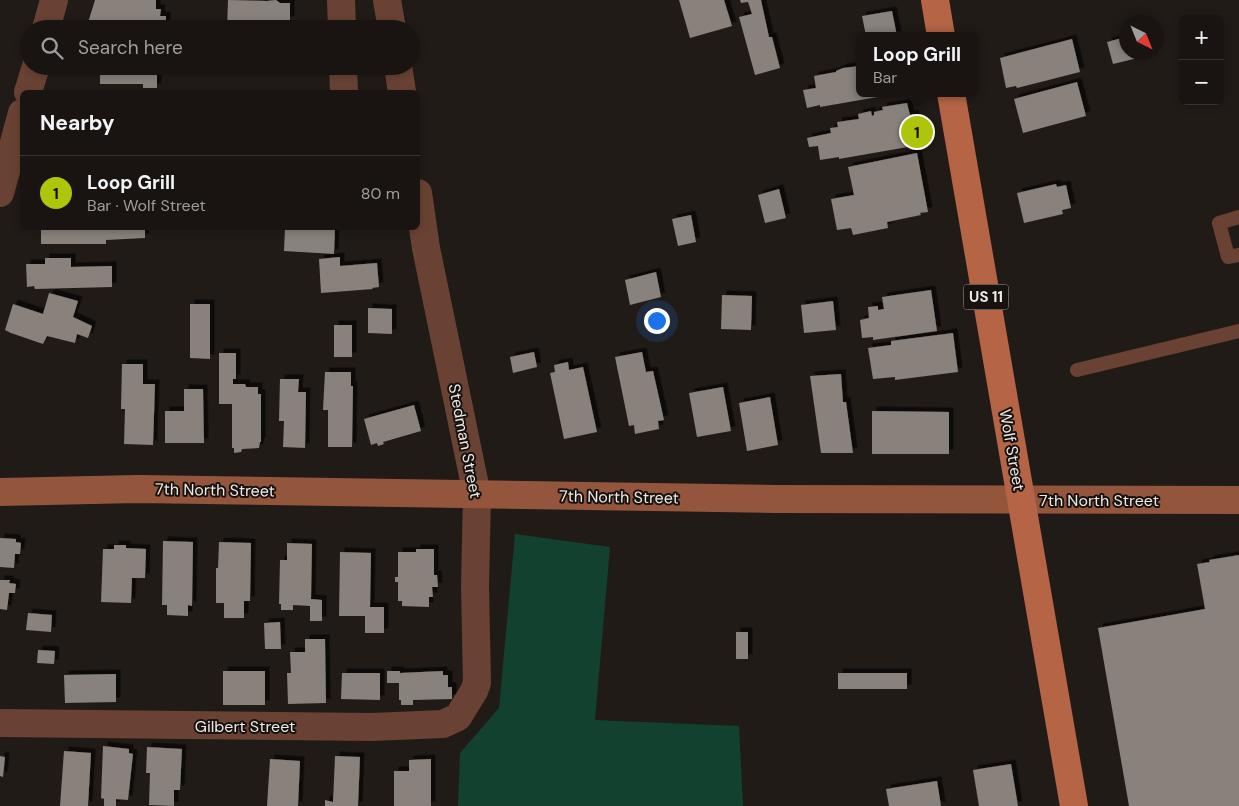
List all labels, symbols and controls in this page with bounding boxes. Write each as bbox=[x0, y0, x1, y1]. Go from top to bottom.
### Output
north arrow bbox=[1119, 15, 1164, 60]
map controls bbox=[1179, 15, 1224, 105]
button: + bbox=[1179, 15, 1224, 60]
search box bbox=[20, 20, 420, 75]
popup bbox=[856, 32, 978, 97]
icon: search bbox=[38, 34, 66, 62]
text: Search here bbox=[78, 35, 183, 60]
text: Loop Grill bbox=[873, 42, 961, 67]
button: − bbox=[1179, 60, 1224, 105]
text: Bar bbox=[873, 67, 897, 88]
text: Nearby bbox=[40, 109, 114, 137]
pin: 1 bbox=[901, 113, 933, 151]
text: Loop Grill bbox=[87, 170, 175, 195]
text: 1 bbox=[53, 183, 59, 204]
text: 80 m bbox=[361, 183, 400, 204]
text: Bar · Wolf Street bbox=[87, 195, 206, 216]
road number: US 11 bbox=[964, 284, 1008, 310]
your location bbox=[644, 308, 670, 334]
street label: Stedman Street bbox=[444, 382, 486, 500]
street label: Wolf Street bbox=[994, 407, 1030, 493]
street label: 7th North Street bbox=[155, 478, 275, 502]
street label: 7th North Street bbox=[559, 485, 679, 509]
street label: 7th North Street bbox=[1039, 490, 1159, 511]
street label: Gilbert Street bbox=[195, 716, 295, 737]

